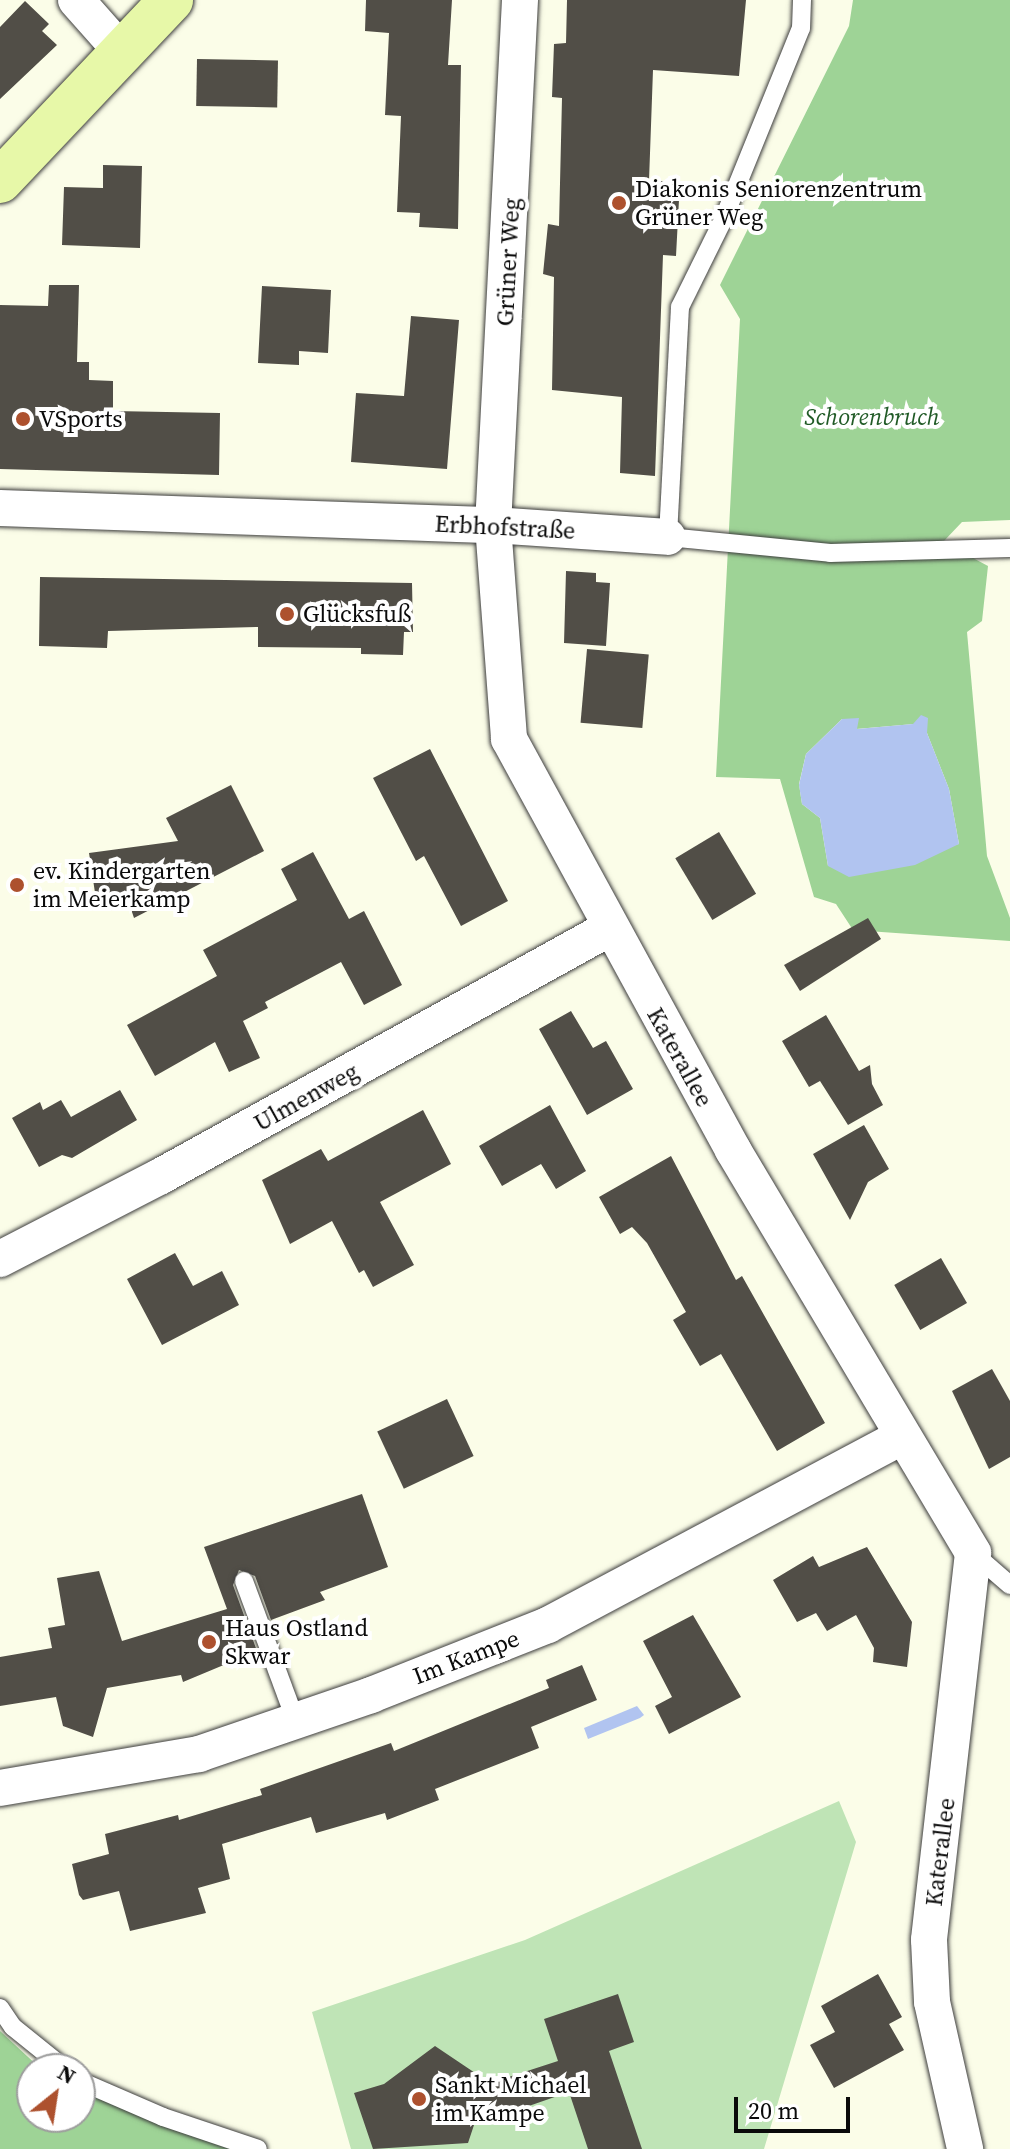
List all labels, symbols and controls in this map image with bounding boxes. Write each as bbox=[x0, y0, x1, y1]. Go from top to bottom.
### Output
place label: Diakonis Seniorenzentrum Grüner Weg bbox=[635, 175, 922, 231]
marker: Diakonis Seniorenzentrum Grüner Weg bbox=[610, 194, 628, 212]
street label: Grüner Weg bbox=[490, 197, 526, 327]
park label: Schorenbruch bbox=[804, 403, 940, 431]
place label: VSports bbox=[39, 405, 123, 433]
marker: VSports bbox=[14, 410, 32, 428]
street label: Erbhofstraße bbox=[434, 509, 576, 545]
place label: Glücksfuß bbox=[303, 600, 411, 628]
marker: Glücksfuß bbox=[278, 605, 296, 623]
place label: ev. Kindergarten im Meierkamp bbox=[33, 857, 210, 913]
marker: ev. Kindergarten im Meierkamp bbox=[8, 876, 26, 894]
street label: Katerallee bbox=[641, 1002, 719, 1112]
street label: Ulmenweg bbox=[249, 1057, 363, 1137]
place label: Haus Ostland Skwar bbox=[225, 1614, 368, 1670]
street label: Im Kampe bbox=[409, 1624, 523, 1690]
marker: Haus Ostland Skwar bbox=[200, 1633, 218, 1651]
street label: Katerallee bbox=[919, 1796, 961, 1908]
north arrow bbox=[16, 2053, 96, 2133]
text: N bbox=[53, 2057, 81, 2091]
place label: Sankt Michael im Kampe bbox=[435, 2071, 586, 2127]
scale bar bbox=[738, 2081, 854, 2131]
marker: Sankt Michael im Kampe bbox=[410, 2090, 428, 2108]
text: 20 m bbox=[748, 2094, 799, 2127]

